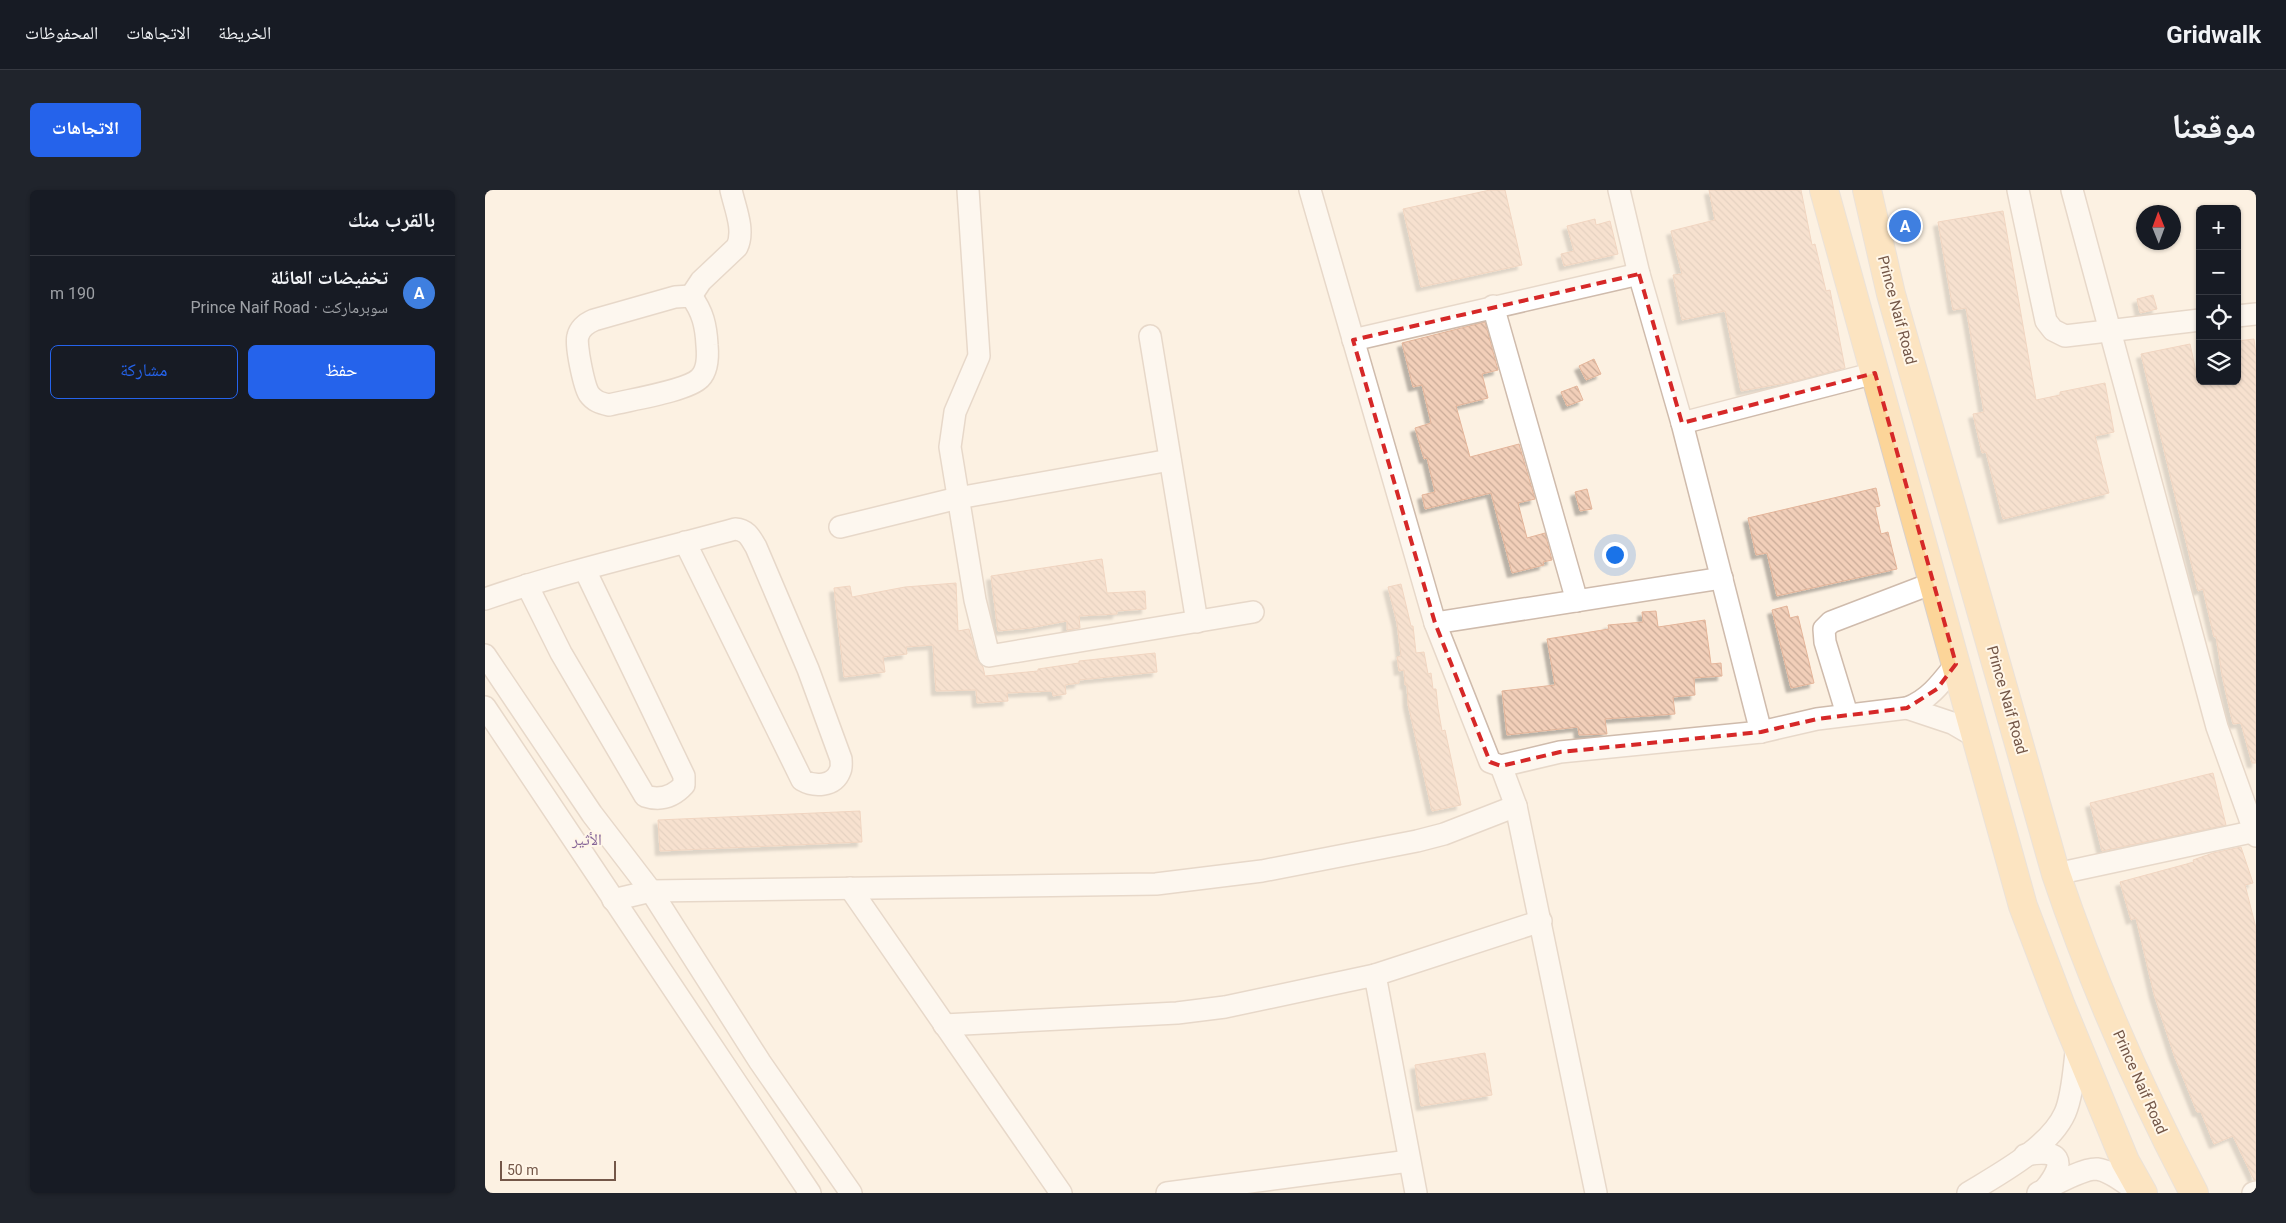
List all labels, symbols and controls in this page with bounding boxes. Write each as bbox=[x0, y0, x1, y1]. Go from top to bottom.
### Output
text: Gridwalk bbox=[2166, 21, 2261, 49]
text: المحفوظات bbox=[25, 22, 98, 43]
text: الاتجاهات bbox=[126, 22, 190, 43]
text: الخريطة bbox=[218, 22, 271, 43]
button: الاتجاهات bbox=[30, 103, 141, 157]
text: موقعنا bbox=[2171, 106, 2256, 147]
north arrow bbox=[2136, 205, 2181, 250]
map controls bbox=[2196, 205, 2241, 385]
button: + bbox=[2196, 205, 2241, 250]
pin: A bbox=[1889, 207, 1921, 245]
text: بالقرب منك bbox=[348, 208, 435, 232]
button: − bbox=[2196, 250, 2241, 295]
street label: Prince Naif Road bbox=[1874, 254, 1920, 366]
text: تخفيضات العائلة bbox=[271, 266, 388, 289]
text: 190 m bbox=[50, 284, 95, 303]
text: A bbox=[414, 284, 424, 303]
button: locate bbox=[2196, 295, 2241, 340]
text: سوبرماركت · Prince Naif Road bbox=[190, 298, 388, 317]
button: layers bbox=[2196, 340, 2241, 385]
button: مشاركة bbox=[50, 345, 238, 399]
button: حفظ bbox=[248, 345, 435, 399]
your location bbox=[1602, 542, 1628, 568]
street label: Prince Naif Road bbox=[1983, 644, 2031, 756]
district label: الأثير bbox=[571, 830, 602, 849]
street label: Prince Naif Road bbox=[2109, 1027, 2171, 1137]
scale bar bbox=[500, 1158, 616, 1181]
text: 50 m bbox=[507, 1162, 539, 1178]

